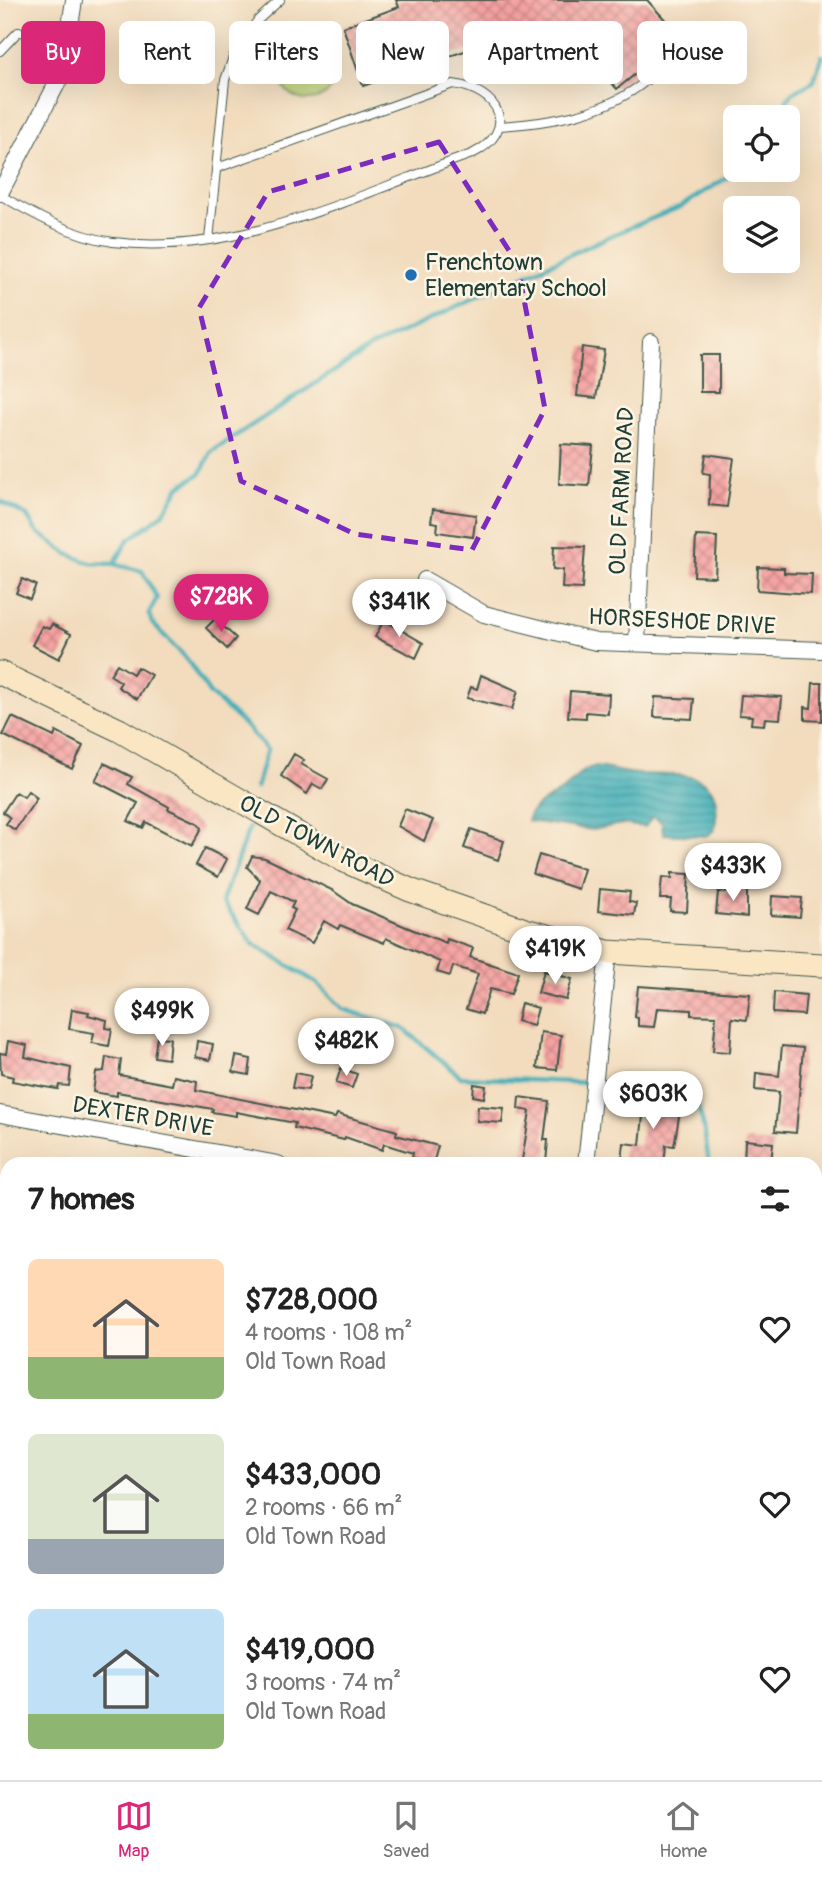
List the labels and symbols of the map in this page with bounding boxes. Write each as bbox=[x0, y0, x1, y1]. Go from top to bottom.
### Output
place label: Frenchtown Elementary School bbox=[425, 248, 607, 303]
marker: Frenchtown Elementary School bbox=[403, 267, 419, 283]
street label: OLD FARM ROAD bbox=[603, 406, 640, 576]
pin: $728K bbox=[172, 574, 270, 634]
pin: $341K bbox=[350, 580, 448, 639]
street label: HORSESHOE DRIVE bbox=[588, 602, 776, 641]
street label: OLD TOWN ROAD bbox=[234, 788, 399, 895]
pin: $433K bbox=[684, 844, 782, 903]
pin: $419K bbox=[506, 926, 604, 986]
pin: $499K bbox=[113, 988, 211, 1048]
pin: $482K bbox=[297, 1018, 395, 1078]
pin: $603K bbox=[604, 1072, 702, 1131]
street label: DEXTER DRIVE bbox=[70, 1090, 216, 1143]

